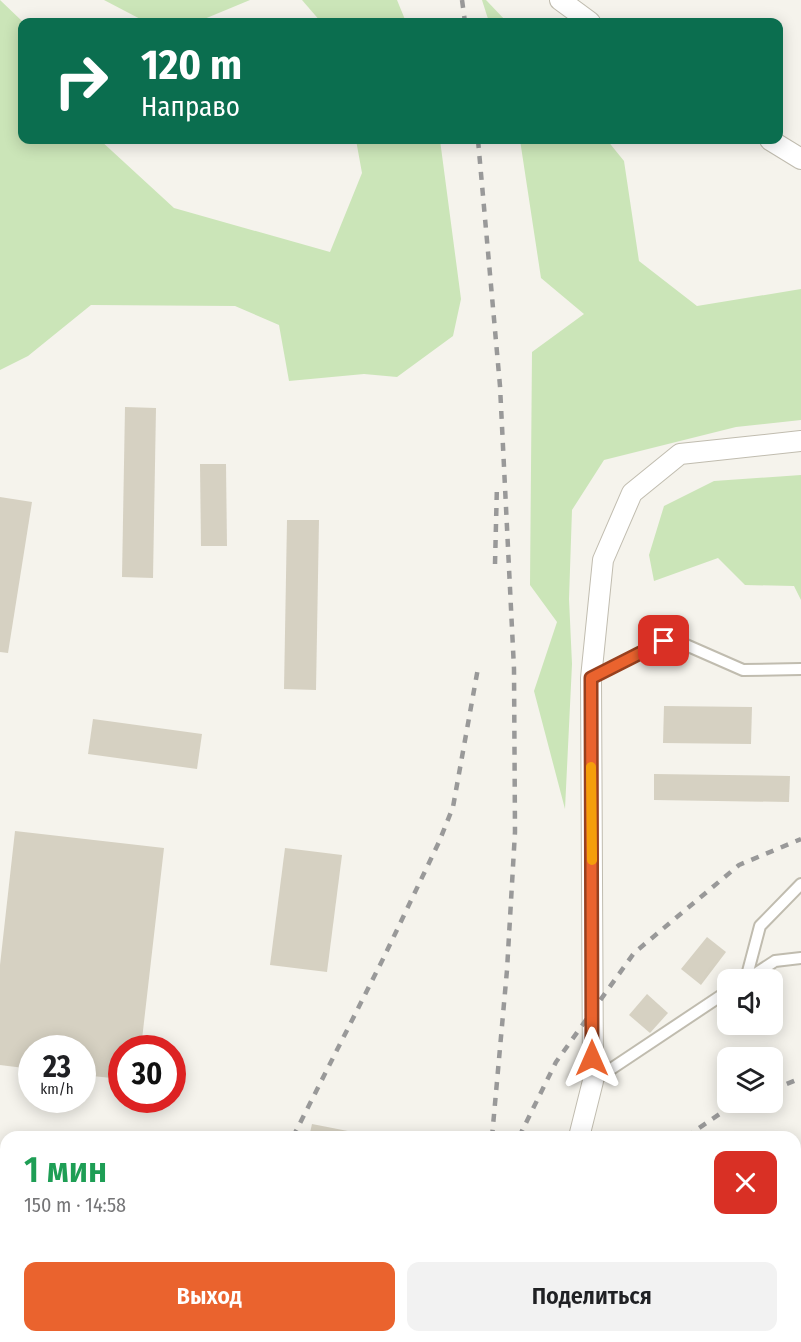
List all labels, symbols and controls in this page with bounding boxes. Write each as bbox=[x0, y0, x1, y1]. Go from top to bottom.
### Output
text: 120 m bbox=[141, 40, 242, 90]
icon: right bbox=[42, 42, 120, 120]
text: Направо bbox=[141, 91, 240, 123]
pin bbox=[638, 615, 689, 666]
icon: arrive bbox=[647, 624, 680, 657]
map controls bbox=[717, 969, 783, 1113]
button: sound bbox=[717, 969, 783, 1035]
position arrow bbox=[560, 1026, 624, 1090]
speed limit sign: 30 bbox=[108, 1035, 186, 1113]
button: layers bbox=[717, 1047, 783, 1113]
text: 23 bbox=[43, 1049, 71, 1085]
text: km/h bbox=[40, 1080, 74, 1098]
text: 1 мин bbox=[24, 1148, 107, 1192]
button: close bbox=[714, 1151, 777, 1214]
text: 150 m · 14:58 bbox=[24, 1193, 126, 1217]
button: Выход bbox=[24, 1262, 395, 1331]
button: Поделиться bbox=[407, 1262, 777, 1331]

